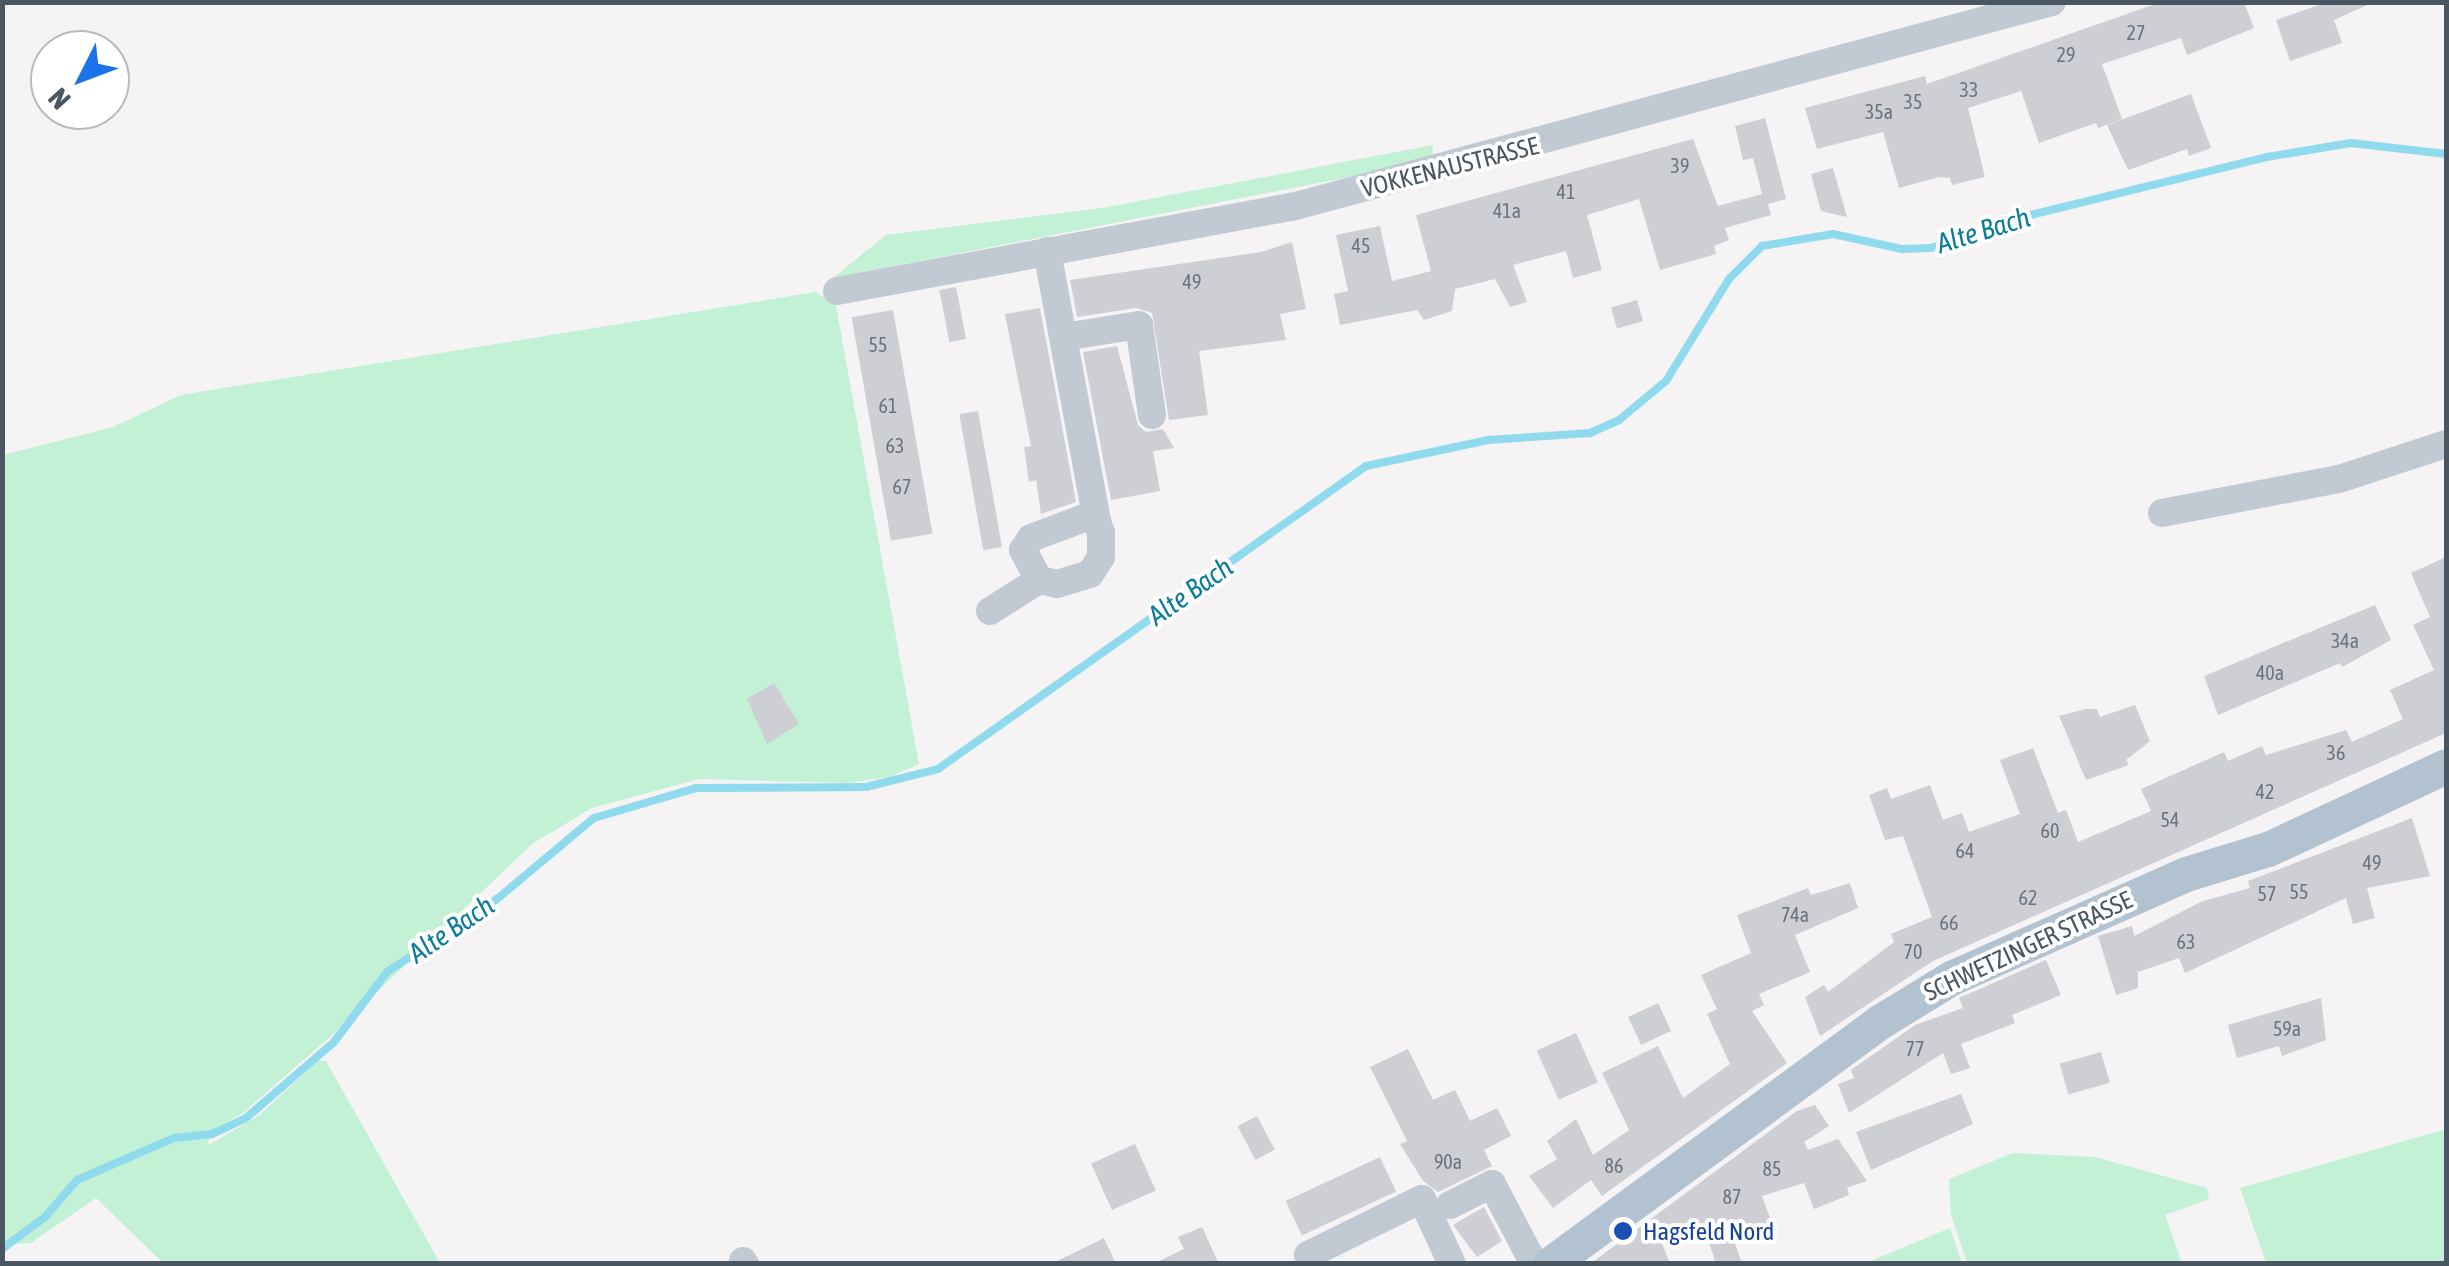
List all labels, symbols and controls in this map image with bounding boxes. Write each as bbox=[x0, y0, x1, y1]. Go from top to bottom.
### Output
house number: 27 bbox=[2127, 20, 2145, 44]
north arrow bbox=[30, 30, 130, 130]
house number: 29 bbox=[2057, 42, 2075, 66]
house number: 33 bbox=[1960, 77, 1978, 101]
text: N bbox=[42, 82, 77, 116]
house number: 35 bbox=[1904, 89, 1922, 113]
house number: 35a bbox=[1865, 99, 1893, 123]
street label: VOKKENAUSTRASSE bbox=[1358, 131, 1542, 203]
house number: 39 bbox=[1671, 153, 1689, 177]
house number: 41 bbox=[1557, 179, 1575, 203]
house number: 41a bbox=[1493, 198, 1521, 222]
water label: Alte Bach bbox=[1932, 200, 2034, 260]
house number: 45 bbox=[1352, 233, 1370, 257]
house number: 49 bbox=[1183, 269, 1201, 293]
house number: 55 bbox=[869, 332, 887, 356]
house number: 61 bbox=[879, 393, 897, 417]
house number: 63 bbox=[886, 433, 904, 457]
house number: 67 bbox=[893, 474, 911, 498]
water label: Alte Bach bbox=[1141, 550, 1239, 632]
house number: 34a bbox=[2331, 628, 2359, 652]
house number: 40a bbox=[2256, 660, 2284, 684]
house number: 36 bbox=[2327, 740, 2345, 764]
house number: 42 bbox=[2256, 779, 2274, 803]
house number: 54 bbox=[2161, 807, 2179, 831]
house number: 60 bbox=[2041, 818, 2059, 842]
house number: 64 bbox=[1956, 838, 1974, 862]
house number: 49 bbox=[2363, 850, 2381, 874]
house number: 55 bbox=[2290, 879, 2308, 903]
house number: 57 bbox=[2258, 881, 2276, 905]
street label: SCHWETZINGER STRASSE bbox=[1919, 885, 2137, 1007]
house number: 62 bbox=[2019, 885, 2037, 909]
water label: Alte Bach bbox=[402, 888, 500, 970]
house number: 74a bbox=[1781, 902, 1809, 926]
house number: 66 bbox=[1940, 910, 1958, 934]
house number: 63 bbox=[2177, 929, 2195, 953]
house number: 70 bbox=[1904, 939, 1922, 963]
house number: 59a bbox=[2273, 1016, 2301, 1040]
house number: 77 bbox=[1906, 1036, 1924, 1060]
house number: 90a bbox=[1434, 1149, 1462, 1173]
house number: 86 bbox=[1605, 1153, 1623, 1177]
house number: 85 bbox=[1763, 1156, 1781, 1180]
house number: 87 bbox=[1723, 1184, 1741, 1208]
place label: Hagsfeld Nord bbox=[1643, 1216, 1774, 1246]
marker: Hagsfeld Nord bbox=[1612, 1220, 1634, 1242]

